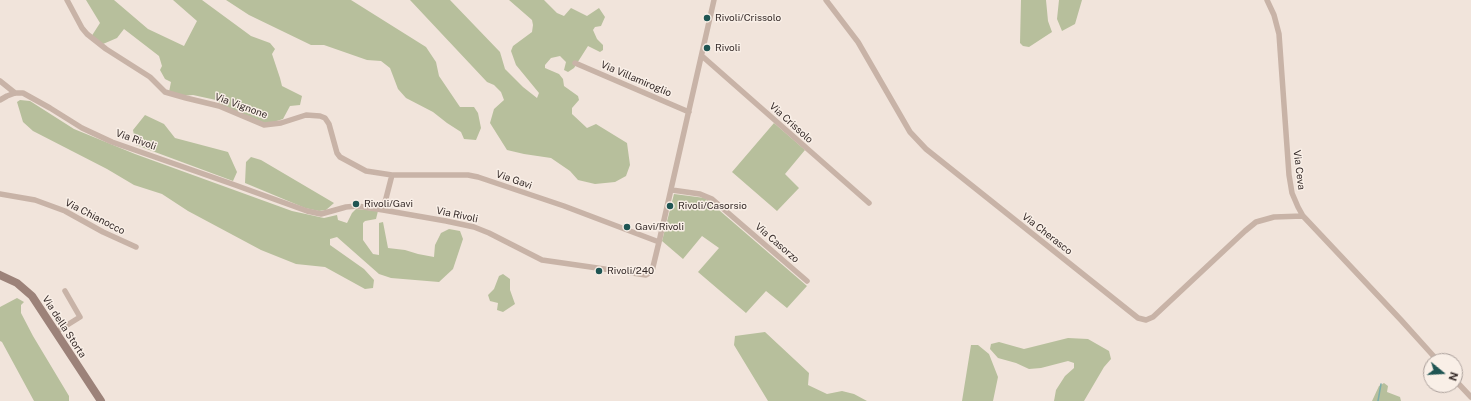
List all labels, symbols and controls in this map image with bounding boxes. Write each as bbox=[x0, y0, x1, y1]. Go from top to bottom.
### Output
place label: Rivoli/Crissolo bbox=[715, 12, 781, 24]
marker: Rivoli/Crissolo bbox=[702, 13, 712, 23]
place label: Rivoli bbox=[715, 42, 740, 54]
marker: Rivoli bbox=[702, 43, 712, 53]
street label: Via Villamiroglio bbox=[599, 59, 673, 99]
street label: Via Vignone bbox=[213, 91, 269, 121]
street label: Via Crissolo bbox=[767, 100, 815, 146]
street label: Via Rivoli bbox=[114, 127, 158, 153]
street label: Via Ceva bbox=[1291, 149, 1307, 191]
street label: Via Gavi bbox=[494, 168, 534, 192]
street label: Via Chianocco bbox=[63, 197, 127, 237]
place label: Rivoli/Gavi bbox=[364, 198, 413, 210]
marker: Rivoli/Gavi bbox=[351, 199, 361, 209]
place label: Rivoli/Casorsio bbox=[678, 200, 747, 212]
marker: Rivoli/Casorsio bbox=[665, 201, 675, 211]
street label: Via Rivoli bbox=[435, 205, 479, 225]
street label: Via Cherasco bbox=[1019, 211, 1075, 257]
place label: Gavi/Rivoli bbox=[635, 221, 684, 233]
street label: Via Casorzo bbox=[752, 221, 802, 265]
marker: Gavi/Rivoli bbox=[622, 222, 632, 232]
place label: Rivoli/240 bbox=[607, 265, 654, 277]
marker: Rivoli/240 bbox=[594, 266, 604, 276]
street label: Via della Storta bbox=[39, 294, 89, 360]
north arrow bbox=[1423, 353, 1463, 393]
text: N bbox=[1446, 370, 1461, 382]

